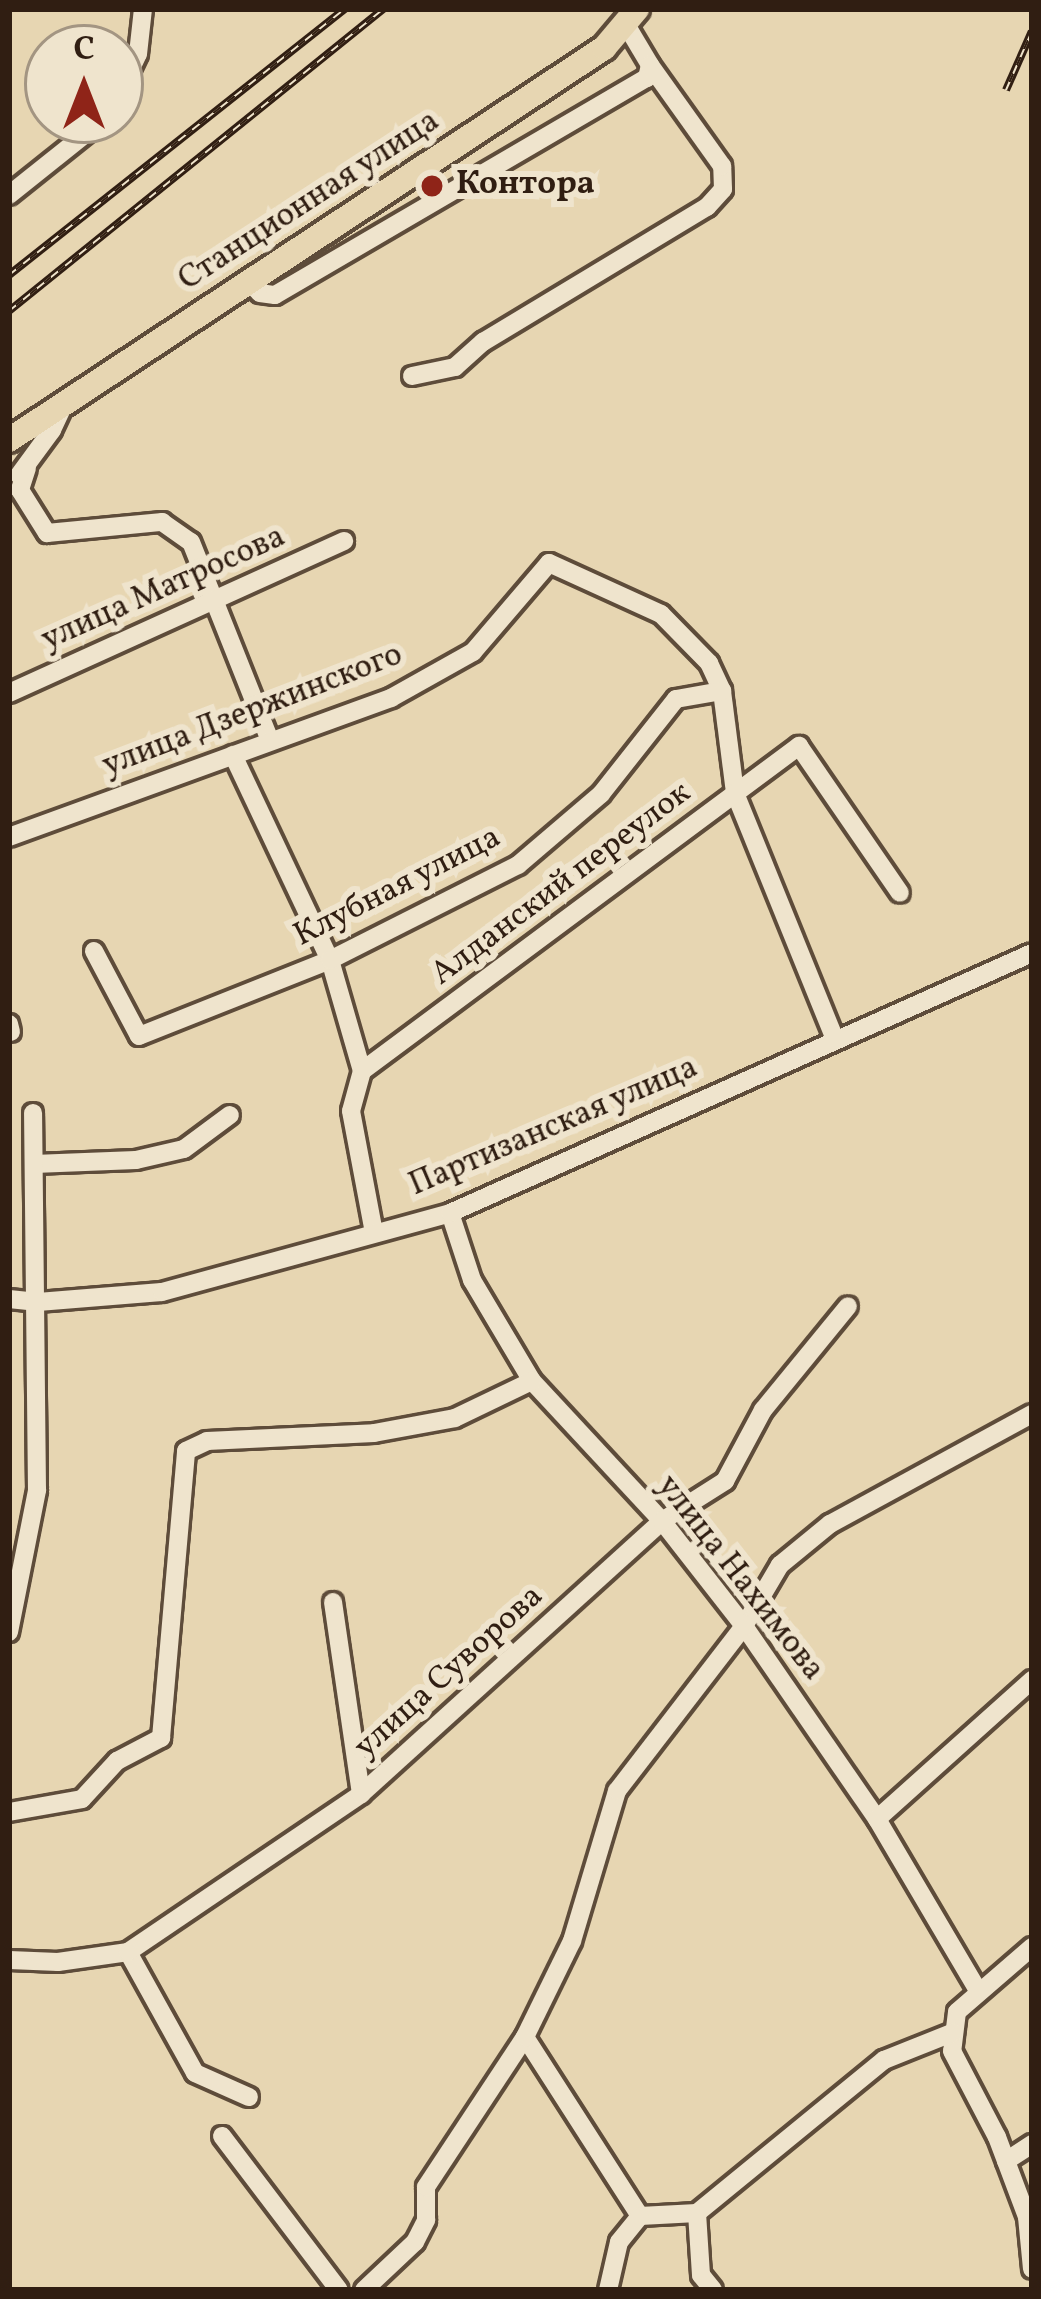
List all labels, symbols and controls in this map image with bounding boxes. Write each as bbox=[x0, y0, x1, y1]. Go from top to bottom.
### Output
north arrow bbox=[24, 24, 144, 144]
text: С bbox=[73, 28, 95, 74]
street label: Станционная улица bbox=[172, 103, 448, 301]
place label: Контора bbox=[456, 166, 595, 206]
marker: Контора bbox=[419, 173, 445, 199]
street label: улица Матросова bbox=[36, 519, 292, 661]
street label: улица Дзержинского bbox=[97, 637, 409, 787]
street label: Алданский переулок bbox=[424, 774, 700, 996]
street label: Клубная улица bbox=[288, 819, 508, 957]
street label: Партизанская улица bbox=[403, 1049, 705, 1207]
street label: улица Нахимова bbox=[646, 1468, 832, 1690]
street label: улица Суворова bbox=[347, 1578, 553, 1768]

